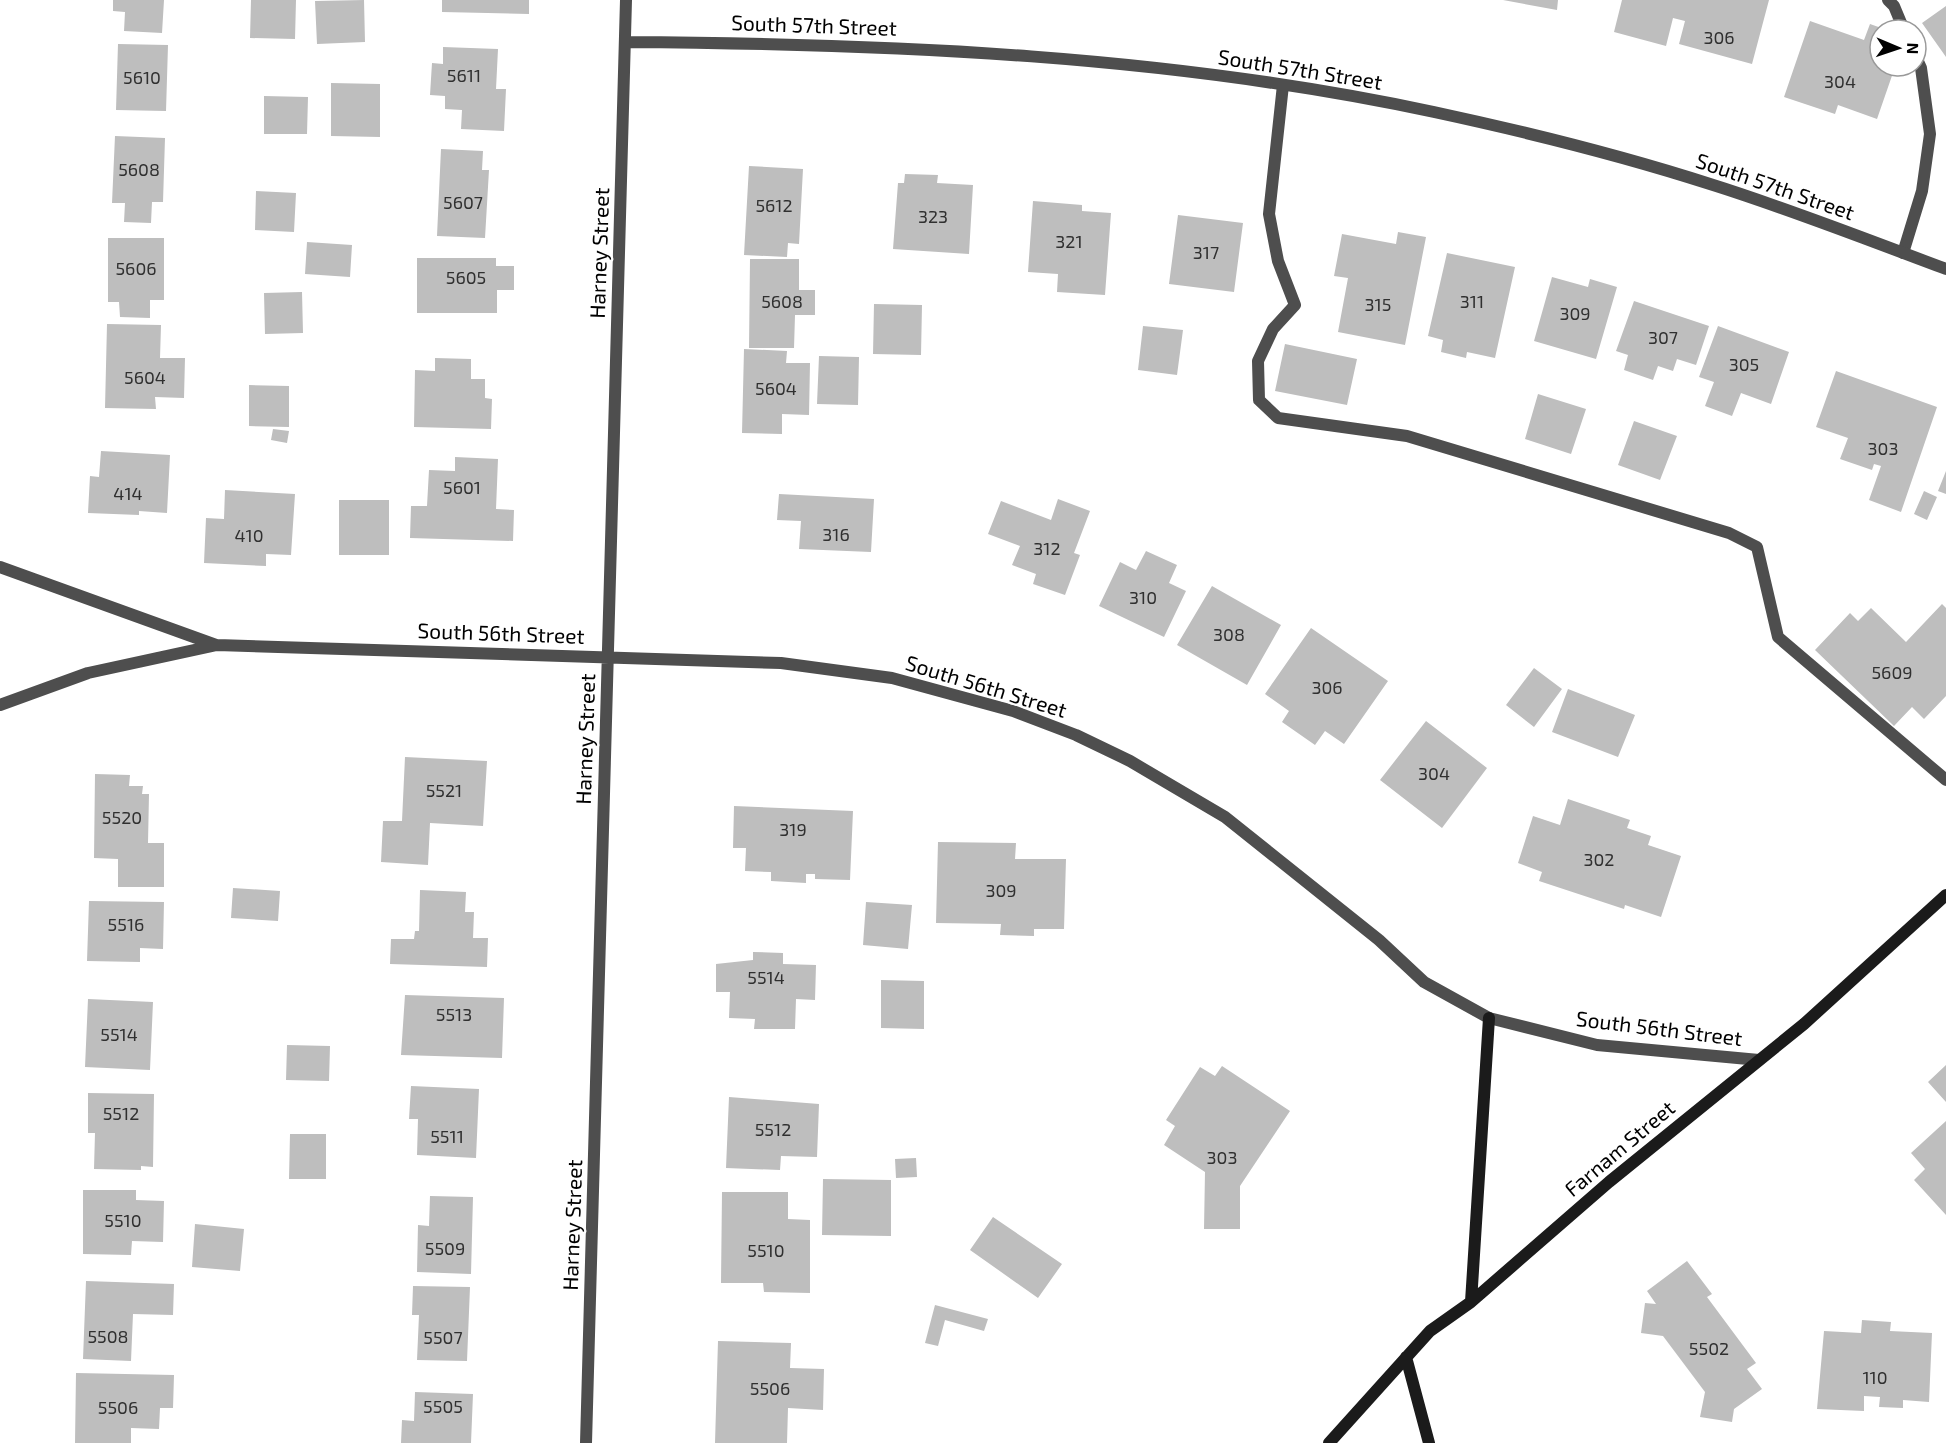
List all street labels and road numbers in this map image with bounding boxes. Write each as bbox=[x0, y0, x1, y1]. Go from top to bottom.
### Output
street label: South 57th Street bbox=[731, 9, 897, 40]
street label: South 57th Street bbox=[1216, 43, 1384, 94]
street label: South 57th Street bbox=[1693, 147, 1858, 224]
street label: Harney Street bbox=[584, 187, 613, 319]
street label: South 56th Street bbox=[417, 617, 585, 648]
street label: South 56th Street bbox=[903, 649, 1070, 722]
street label: Harney Street bbox=[570, 673, 599, 805]
street label: South 56th Street bbox=[1575, 1005, 1744, 1050]
street label: Farnam Street bbox=[1559, 1095, 1679, 1201]
street label: Harney Street bbox=[557, 1159, 586, 1291]

